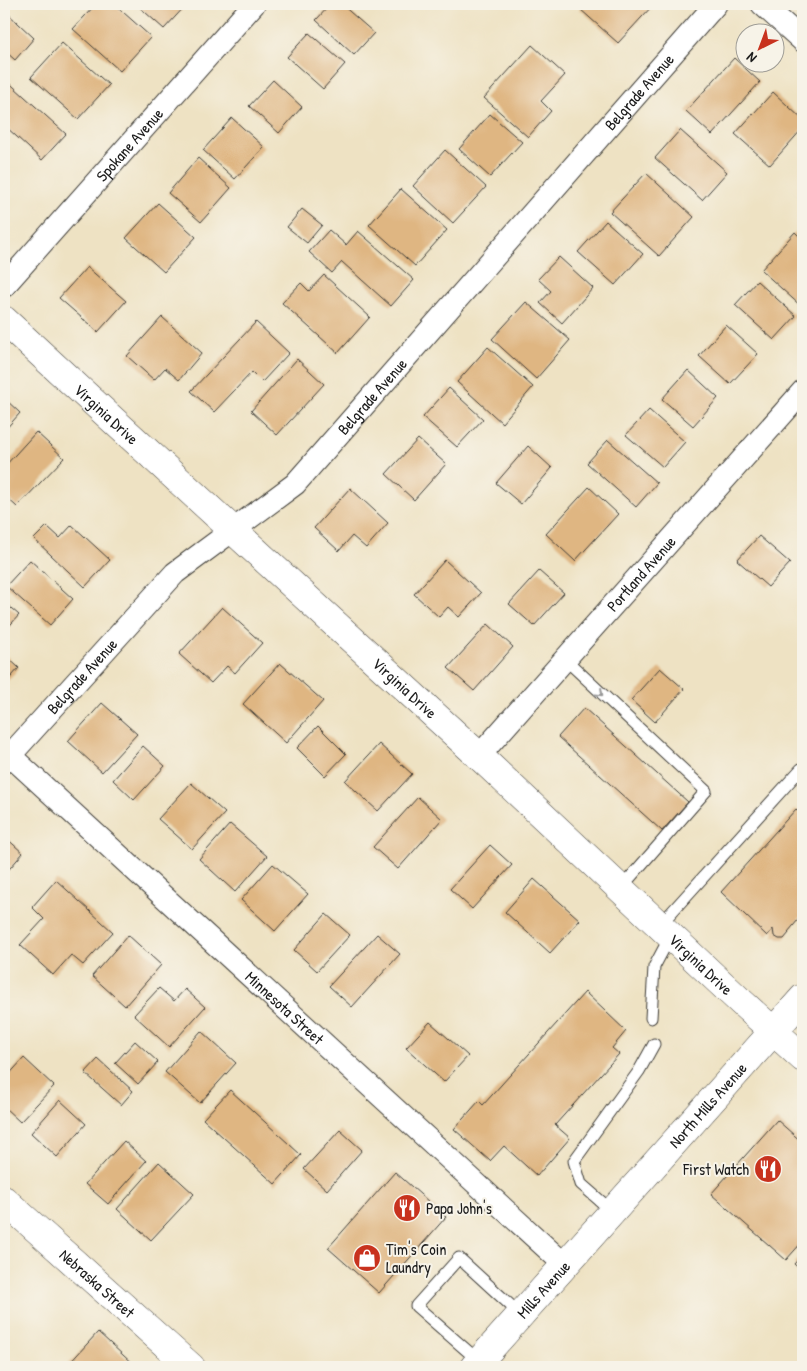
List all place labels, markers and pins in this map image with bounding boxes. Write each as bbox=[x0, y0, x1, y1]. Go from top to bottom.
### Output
restaurant icon: First Watch bbox=[753, 1154, 783, 1184]
place label: First Watch bbox=[682, 1158, 749, 1180]
restaurant icon: Papa John's bbox=[392, 1193, 422, 1223]
place label: Papa John's bbox=[426, 1197, 492, 1219]
place label: Tim's Coin Laundry bbox=[386, 1238, 446, 1278]
shop icon: Tim's Coin Laundry bbox=[352, 1243, 382, 1273]

